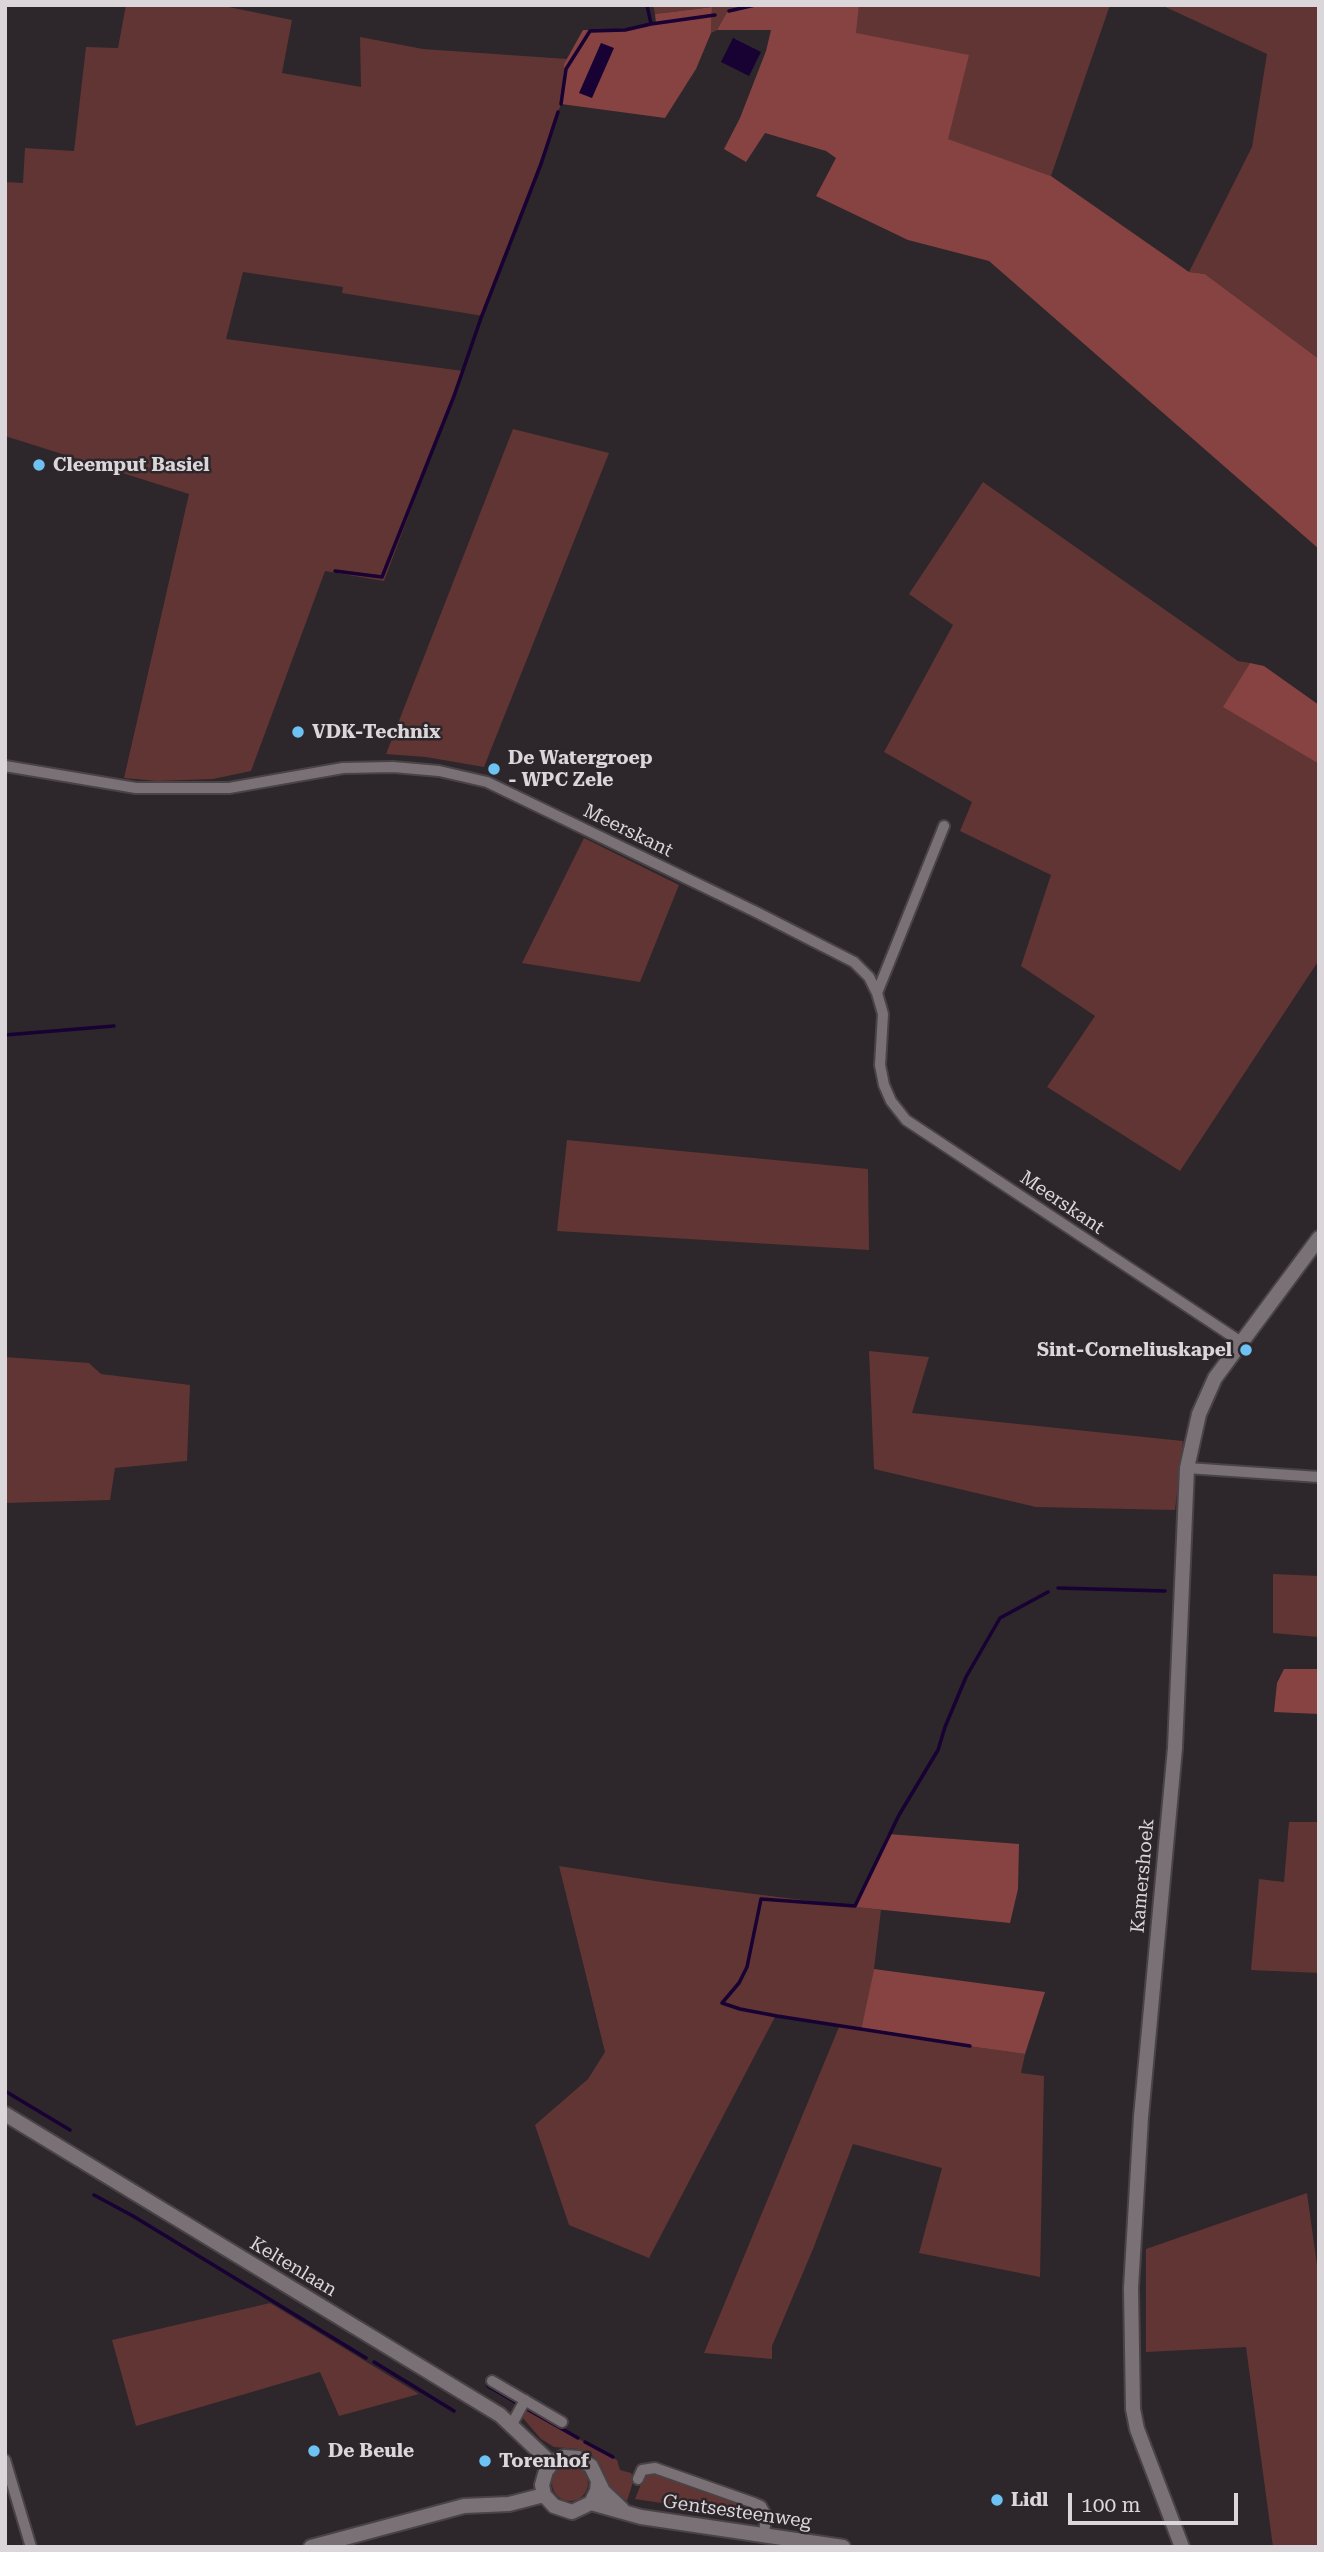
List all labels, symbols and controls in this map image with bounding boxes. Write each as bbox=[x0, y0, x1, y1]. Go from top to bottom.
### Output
place label: Cleemput Basiel bbox=[53, 454, 210, 476]
marker: Cleemput Basiel bbox=[31, 457, 47, 473]
place label: VDK-Technix bbox=[312, 721, 440, 743]
marker: VDK-Technix bbox=[290, 724, 306, 740]
place label: De Watergroep - WPC Zele bbox=[508, 747, 653, 791]
marker: De Watergroep - WPC Zele bbox=[486, 761, 502, 777]
street label: Meerskant bbox=[580, 800, 676, 862]
street label: Meerskant bbox=[1016, 1167, 1108, 1239]
place label: Sint-Corneliuskapel bbox=[1037, 1339, 1232, 1361]
marker: Sint-Corneliuskapel bbox=[1238, 1342, 1254, 1358]
street label: Kamershoek bbox=[1127, 1818, 1159, 1934]
street label: Keltenlaan bbox=[245, 2232, 341, 2302]
place label: De Beule bbox=[328, 2440, 414, 2462]
marker: De Beule bbox=[306, 2443, 322, 2459]
place label: Torenhof bbox=[499, 2450, 589, 2472]
marker: Torenhof bbox=[477, 2453, 493, 2469]
scale bar bbox=[1072, 2478, 1242, 2522]
place label: Lidl bbox=[1011, 2489, 1048, 2511]
street label: Gentsesteenweg bbox=[661, 2490, 813, 2534]
marker: Lidl bbox=[989, 2492, 1005, 2508]
text: 100 m bbox=[1081, 2493, 1141, 2517]

